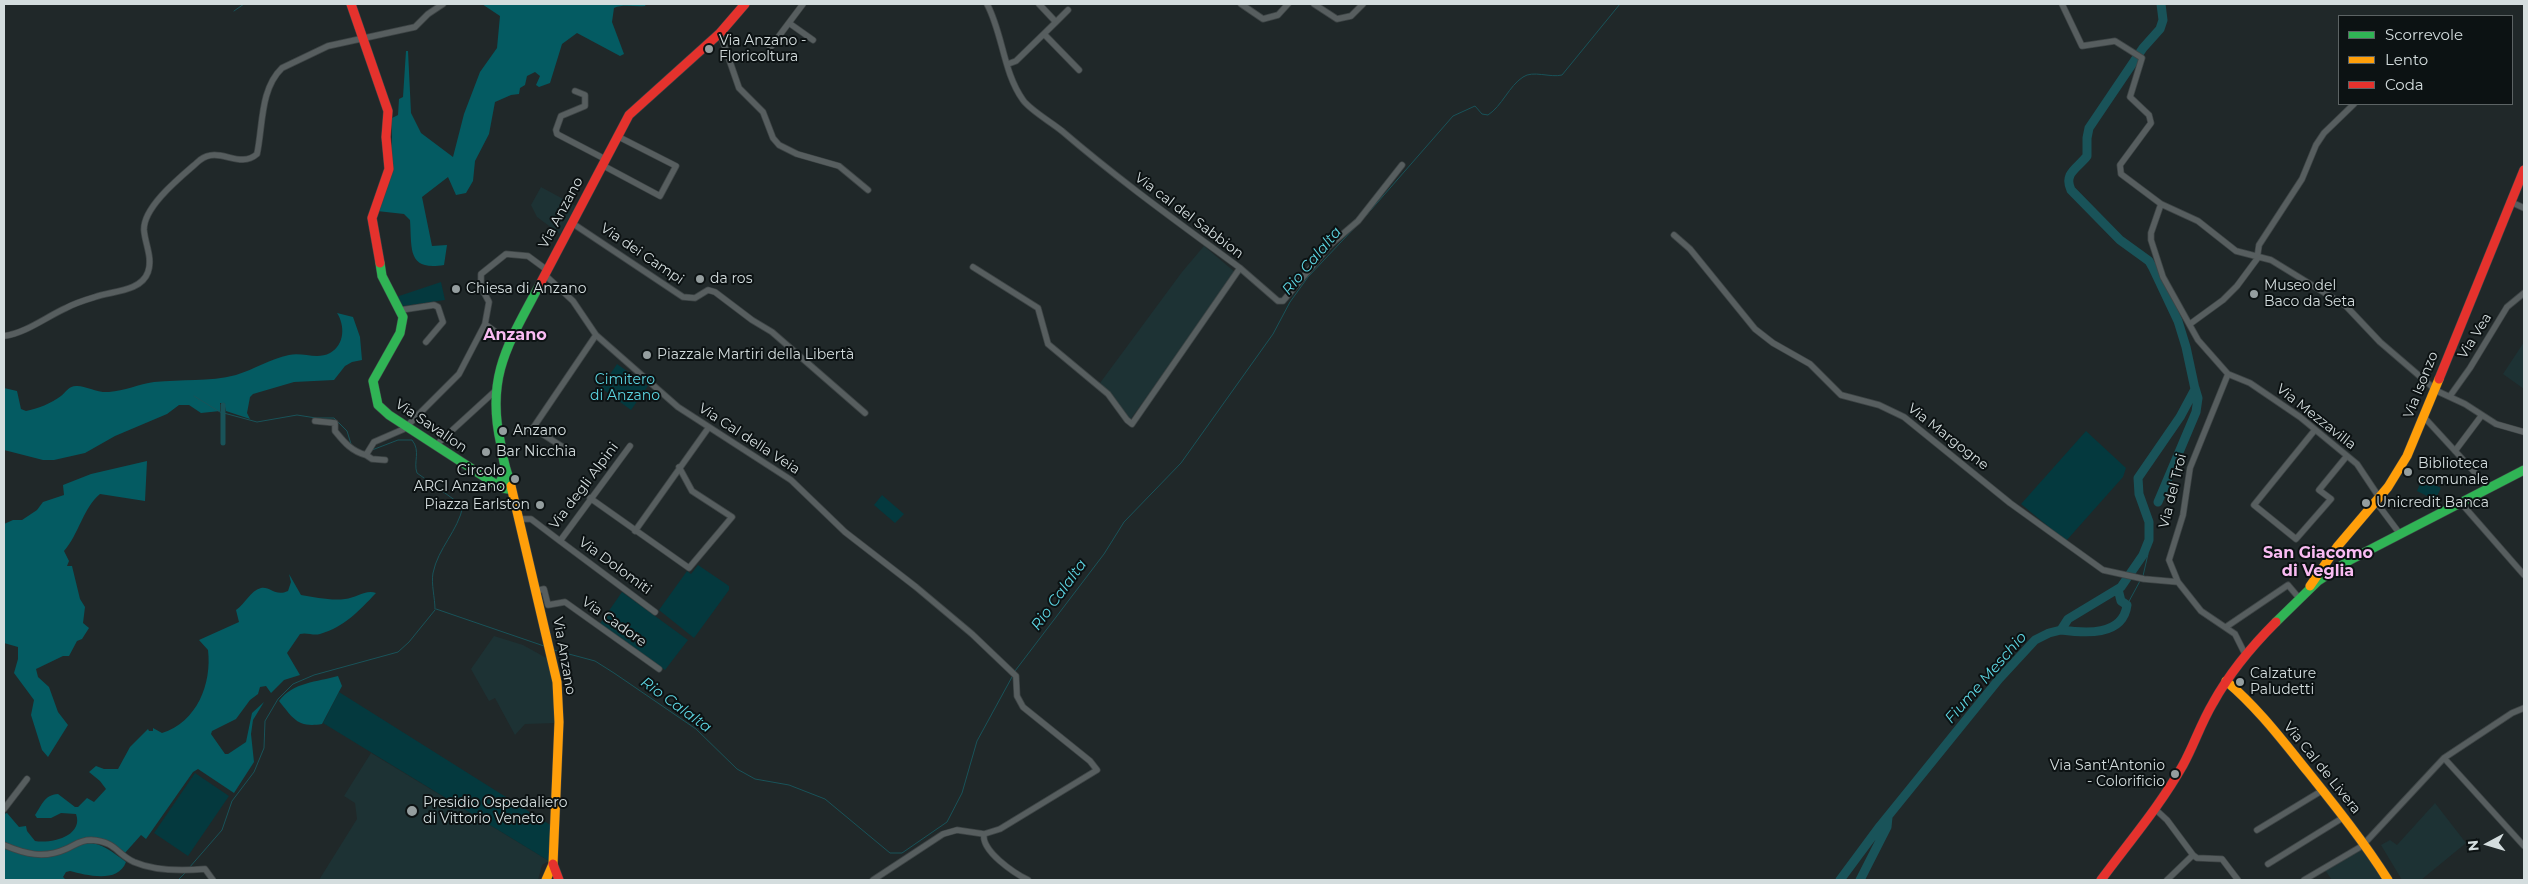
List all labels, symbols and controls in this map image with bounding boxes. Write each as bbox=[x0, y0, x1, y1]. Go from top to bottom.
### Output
legend bbox=[2338, 15, 2513, 105]
text: Scorrevole bbox=[2385, 25, 2463, 44]
place label: Via Anzano - Floricoltura bbox=[719, 33, 806, 65]
marker: Via Anzano - Floricoltura bbox=[703, 43, 715, 55]
text: Lento bbox=[2385, 50, 2428, 69]
text: Coda bbox=[2385, 75, 2424, 94]
street label: Via cal del Sabbion bbox=[1131, 170, 1247, 262]
street label: Via Anzano bbox=[535, 174, 587, 252]
street label: Via dei Campi bbox=[597, 220, 687, 288]
water label: Rio Calalta bbox=[1278, 223, 1346, 299]
place label: da ros bbox=[710, 271, 752, 287]
marker: da ros bbox=[694, 273, 706, 285]
place label: Museo del Baco da Seta bbox=[2264, 278, 2355, 310]
place label: Chiesa di Anzano bbox=[466, 281, 586, 297]
marker: Chiesa di Anzano bbox=[450, 283, 462, 295]
marker: Museo del Baco da Seta bbox=[2248, 288, 2260, 300]
street label: Via Vea bbox=[2454, 310, 2496, 362]
district label: Anzano bbox=[483, 325, 547, 345]
place label: Piazzale Martiri della Libertà bbox=[657, 347, 854, 363]
marker: Piazzale Martiri della Libertà bbox=[641, 349, 653, 361]
street label: Via Isonzo bbox=[2400, 349, 2442, 421]
park label: Cimitero di Anzano bbox=[590, 372, 660, 404]
street label: Via Mezzavilla bbox=[2273, 381, 2359, 453]
street label: Via Savallon bbox=[392, 396, 470, 456]
street label: Via Cal della Veia bbox=[695, 400, 803, 478]
street label: Via Margogne bbox=[1904, 400, 1992, 474]
place label: Anzano bbox=[513, 423, 566, 439]
marker: Anzano bbox=[497, 425, 509, 437]
street label: Via degli Alpini bbox=[546, 439, 622, 533]
place label: Bar Nicchia bbox=[496, 444, 576, 460]
marker: Bar Nicchia bbox=[480, 446, 492, 458]
street label: Via del Troi bbox=[2156, 452, 2190, 530]
place label: Biblioteca comunale bbox=[2418, 456, 2489, 488]
place label: Circolo ARCI Anzano bbox=[414, 463, 505, 496]
marker: Biblioteca comunale bbox=[2402, 466, 2414, 478]
marker: Circolo ARCI Anzano bbox=[509, 473, 521, 485]
place label: Unicredit Banca bbox=[2376, 495, 2489, 511]
place label: Piazza Earlston bbox=[424, 497, 530, 513]
marker: Unicredit Banca bbox=[2360, 497, 2372, 509]
marker: Piazza Earlston bbox=[534, 499, 546, 511]
street label: Via Dolomiti bbox=[575, 534, 655, 598]
district label: San Giacomo di Veglia bbox=[2263, 543, 2373, 581]
water label: Rio Calalta bbox=[1027, 556, 1091, 634]
street label: Via Cadore bbox=[578, 593, 650, 651]
street label: Via Anzano bbox=[549, 616, 579, 696]
water label: Fiume Meschio bbox=[1941, 629, 2031, 727]
place label: Calzature Paludetti bbox=[2250, 666, 2316, 699]
water label: Rio Calalta bbox=[637, 673, 715, 737]
marker: Calzature Paludetti bbox=[2234, 676, 2246, 688]
street label: Via Cal de Livera bbox=[2280, 719, 2364, 817]
place label: Via Sant'Antonio - Colorificio bbox=[2050, 758, 2165, 790]
marker: Via Sant'Antonio - Colorificio bbox=[2169, 768, 2181, 780]
place label: Presidio Ospedaliero di Vittorio Veneto bbox=[423, 795, 567, 828]
marker: Presidio Ospedaliero di Vittorio Veneto bbox=[405, 804, 419, 818]
north arrow bbox=[2463, 819, 2513, 869]
text: N bbox=[2464, 839, 2483, 852]

